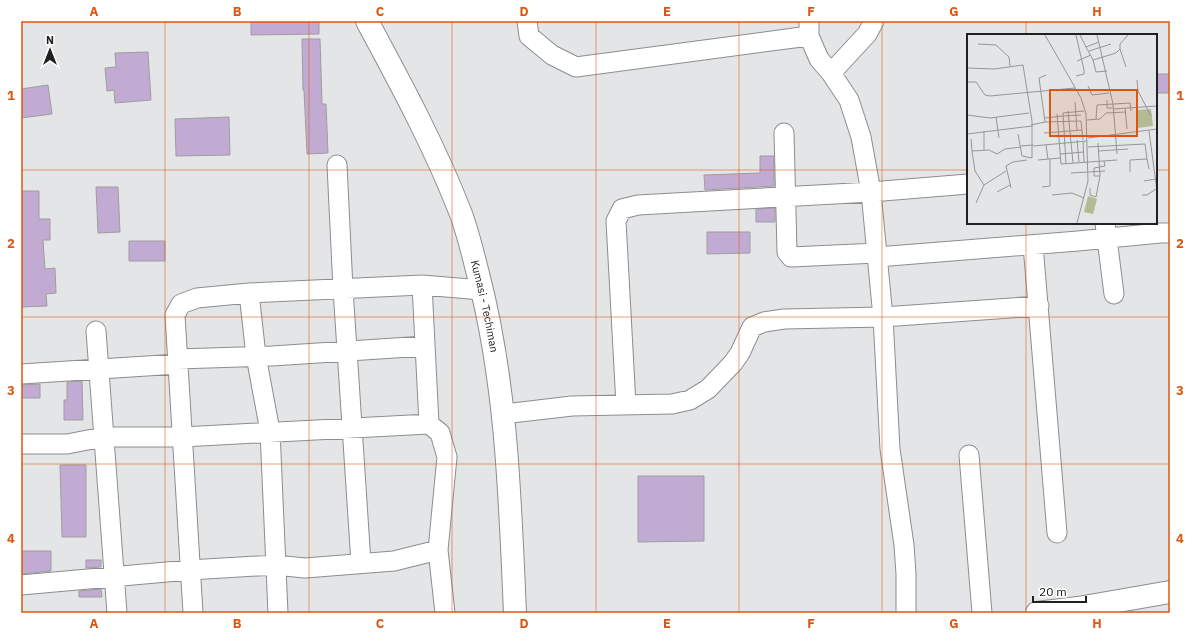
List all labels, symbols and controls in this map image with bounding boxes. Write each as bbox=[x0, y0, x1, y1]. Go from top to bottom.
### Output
text: A bbox=[90, 3, 99, 20]
text: B bbox=[233, 3, 242, 20]
text: C bbox=[376, 3, 385, 20]
text: D bbox=[519, 3, 529, 20]
text: E bbox=[663, 3, 671, 20]
text: F bbox=[807, 3, 815, 20]
text: G bbox=[949, 3, 959, 20]
text: H bbox=[1092, 3, 1102, 20]
north arrow bbox=[30, 30, 70, 70]
text: N bbox=[46, 33, 54, 47]
inset map bbox=[967, 34, 1157, 224]
text: 1 bbox=[7, 87, 15, 104]
text: 1 bbox=[1176, 87, 1184, 104]
text: 2 bbox=[7, 235, 15, 252]
text: 2 bbox=[1176, 235, 1184, 252]
street label: Kumasi - Techiman bbox=[468, 258, 501, 353]
text: 3 bbox=[7, 382, 15, 399]
text: 3 bbox=[1176, 382, 1184, 399]
text: 4 bbox=[7, 530, 15, 547]
text: 4 bbox=[1176, 530, 1184, 547]
scale bar bbox=[1033, 578, 1086, 604]
text: 20 m bbox=[1039, 584, 1067, 599]
text: A bbox=[90, 615, 99, 632]
text: B bbox=[233, 615, 242, 632]
text: C bbox=[376, 615, 385, 632]
text: D bbox=[519, 615, 529, 632]
text: E bbox=[663, 615, 671, 632]
text: F bbox=[807, 615, 815, 632]
text: G bbox=[949, 615, 959, 632]
text: H bbox=[1092, 615, 1102, 632]

